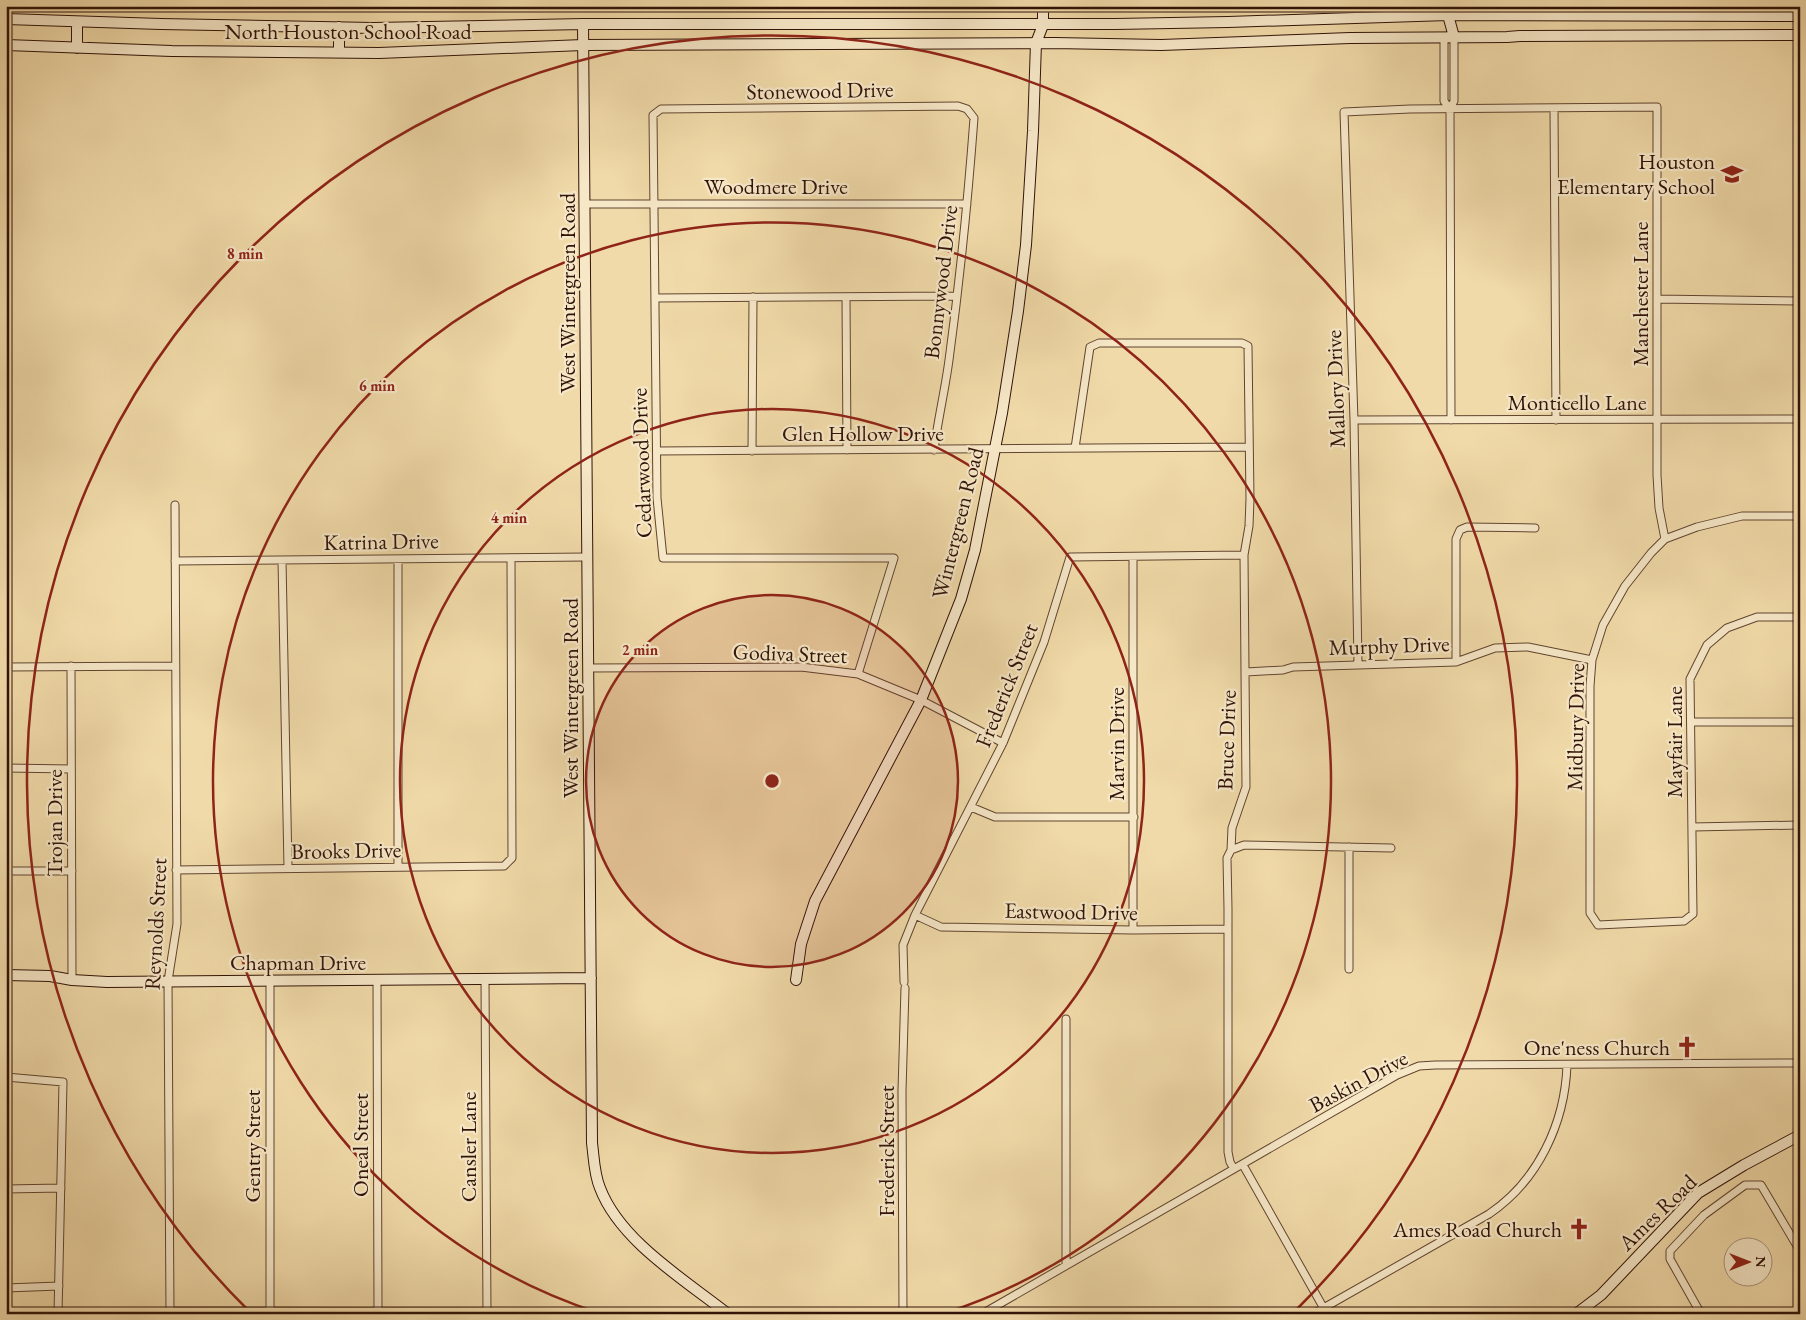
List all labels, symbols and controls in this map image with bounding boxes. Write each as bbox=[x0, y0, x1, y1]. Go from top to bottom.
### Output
street label: North Houston School Road bbox=[224, 17, 472, 46]
street label: Stonewood Drive bbox=[746, 75, 894, 106]
place label: Houston Elementary School bbox=[1557, 147, 1715, 201]
school or university icon: Houston Elementary School bbox=[1719, 161, 1745, 187]
street label: Woodmere Drive bbox=[704, 172, 848, 201]
street label: West Wintergreen Road bbox=[553, 192, 582, 393]
street label: Bonnywood Drive bbox=[917, 203, 964, 361]
street label: Manchester Lane bbox=[1626, 221, 1655, 366]
text: 8 min bbox=[227, 244, 264, 263]
street label: Mallory Drive bbox=[1319, 329, 1352, 448]
text: 6 min bbox=[359, 376, 396, 395]
street label: Cedarwood Drive bbox=[624, 387, 659, 538]
street label: Monticello Lane bbox=[1508, 388, 1647, 417]
street label: Glen Hollow Drive bbox=[782, 419, 944, 448]
street label: Wintergreen Road bbox=[925, 443, 991, 602]
text: 4 min bbox=[491, 508, 528, 527]
street label: Katrina Drive bbox=[323, 526, 439, 557]
street label: West Wintergreen Road bbox=[556, 597, 585, 798]
street label: Frederick Street bbox=[968, 619, 1045, 752]
street label: Murphy Drive bbox=[1328, 629, 1451, 662]
street label: Godiva Street bbox=[732, 637, 848, 670]
text: 2 min bbox=[622, 640, 659, 659]
street label: Midbury Drive bbox=[1560, 663, 1591, 791]
street label: Mayfair Lane bbox=[1660, 686, 1689, 798]
street label: Marvin Drive bbox=[1102, 687, 1131, 801]
street label: Bruce Drive bbox=[1210, 689, 1243, 791]
street label: Trojan Drive bbox=[40, 769, 69, 877]
centre of rings bbox=[763, 772, 781, 790]
street label: Brooks Drive bbox=[290, 835, 402, 866]
street label: Reynolds Street bbox=[138, 857, 173, 991]
street label: Eastwood Drive bbox=[1004, 896, 1138, 927]
street label: Chapman Drive bbox=[230, 948, 366, 977]
place label: One'ness Church bbox=[1524, 1033, 1670, 1062]
church icon: One'ness Church bbox=[1674, 1034, 1700, 1060]
street label: Baskin Drive bbox=[1304, 1043, 1413, 1119]
street label: Frederick Street bbox=[872, 1085, 901, 1217]
street label: Gentry Street bbox=[238, 1089, 267, 1202]
street label: Cansler Lane bbox=[454, 1091, 483, 1202]
street label: Oneal Street bbox=[346, 1093, 375, 1197]
street label: Ames Road bbox=[1611, 1167, 1703, 1258]
place label: Ames Road Church bbox=[1392, 1215, 1562, 1244]
church icon: Ames Road Church bbox=[1566, 1216, 1592, 1242]
north arrow bbox=[1724, 1238, 1774, 1288]
text: N bbox=[1752, 1256, 1770, 1268]

